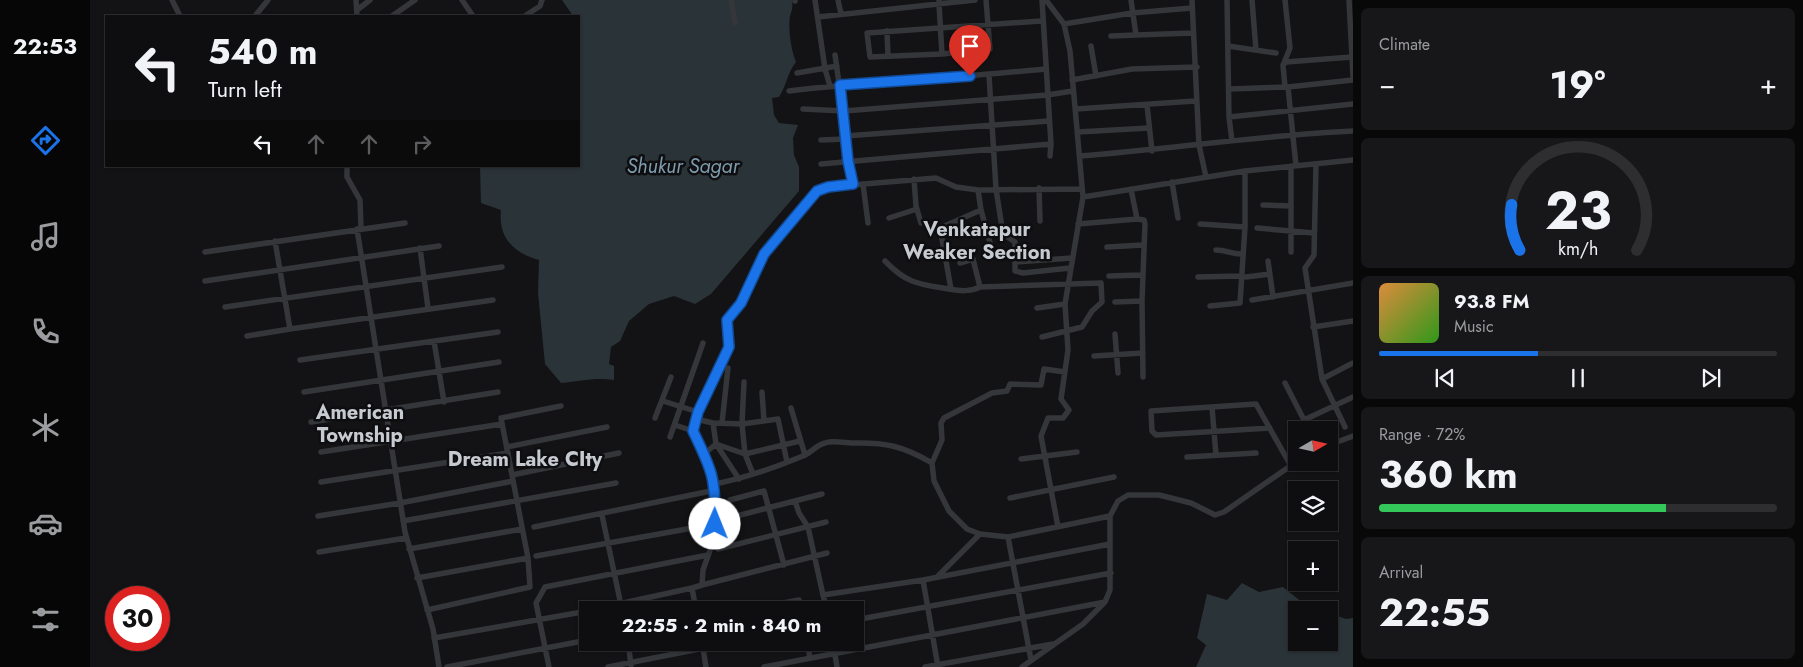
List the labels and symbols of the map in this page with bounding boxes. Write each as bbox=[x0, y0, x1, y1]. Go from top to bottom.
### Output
pin bbox=[949, 25, 991, 76]
water label: Shukur Sagar bbox=[627, 152, 741, 181]
district label: Venkatapur Weaker Section bbox=[903, 215, 1051, 267]
district label: American Township bbox=[315, 398, 404, 450]
north arrow bbox=[1288, 421, 1338, 471]
district label: Dream Lake CIty bbox=[448, 445, 603, 474]
position arrow bbox=[688, 497, 740, 549]
speed limit sign: 30 bbox=[105, 586, 170, 651]

